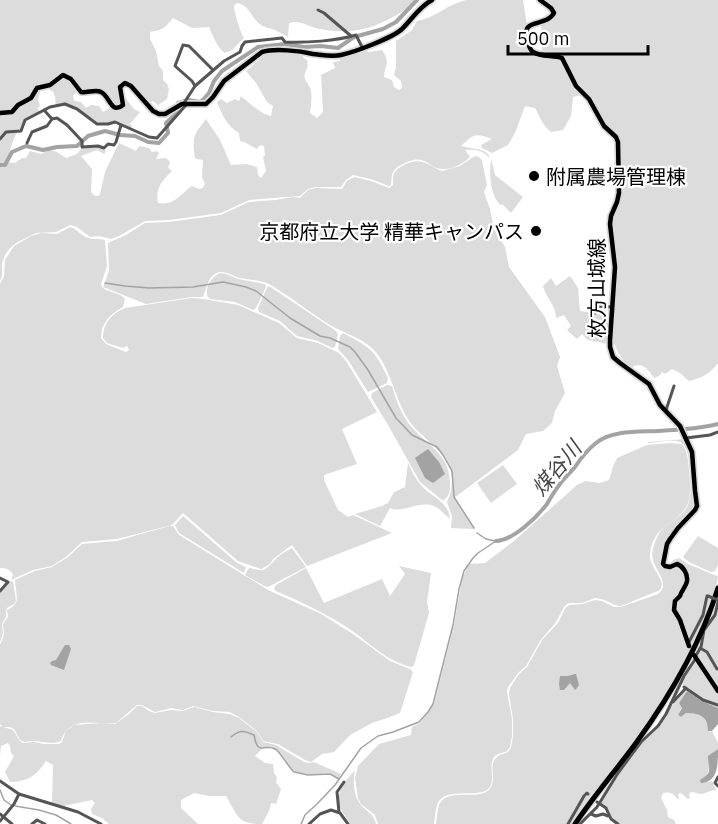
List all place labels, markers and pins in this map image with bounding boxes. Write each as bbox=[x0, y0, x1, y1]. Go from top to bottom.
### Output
place label: 附属農場管理棟 bbox=[546, 163, 686, 190]
marker: 附属農場管理棟 bbox=[527, 169, 541, 183]
place label: 京都府立大学 精華キャンパス bbox=[259, 218, 524, 245]
marker: 京都府立大学 精華キャンパス bbox=[529, 224, 543, 238]

